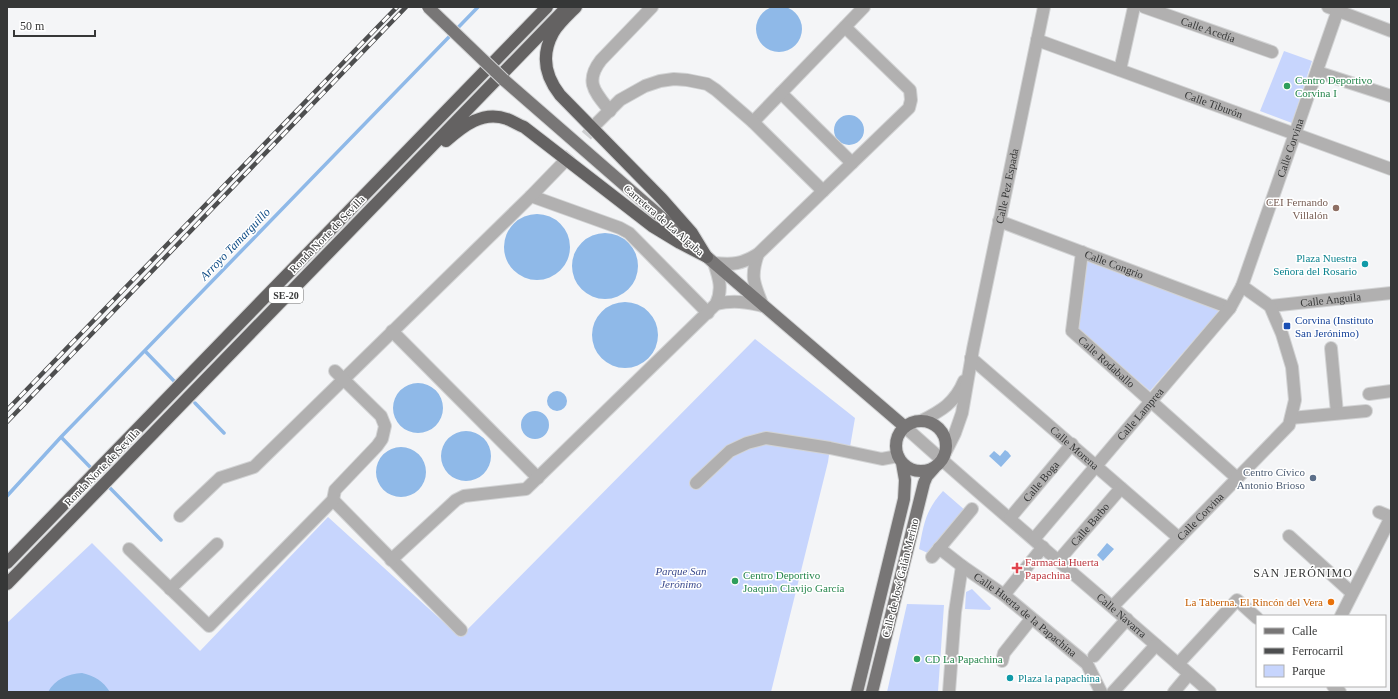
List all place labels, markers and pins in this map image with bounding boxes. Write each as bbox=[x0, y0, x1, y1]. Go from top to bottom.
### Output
place label: Centro Deportivo Corvina I bbox=[1295, 74, 1373, 99]
marker: Centro Deportivo Corvina I bbox=[1282, 81, 1292, 91]
place label: CEI Fernando Villalón bbox=[1266, 196, 1328, 221]
marker: CEI Fernando Villalón bbox=[1331, 203, 1341, 213]
place label: Plaza Nuestra Señora del Rosario bbox=[1273, 252, 1358, 277]
marker: Plaza Nuestra Señora del Rosario bbox=[1360, 259, 1370, 269]
place label: Corvina (Instituto San Jerónimo) bbox=[1295, 314, 1374, 340]
marker: Corvina (Instituto San Jerónimo) bbox=[1282, 321, 1292, 331]
place label: Centro Cívico Antonio Brioso bbox=[1237, 466, 1305, 491]
marker: Centro Cívico Antonio Brioso bbox=[1308, 473, 1318, 483]
place label: Farmacia Huerta Papachina bbox=[1025, 556, 1099, 581]
marker: Farmacia Huerta Papachina bbox=[1012, 563, 1022, 573]
place label: Centro Deportivo Joaquín Clavijo García bbox=[743, 569, 845, 594]
marker: Centro Deportivo Joaquín Clavijo García bbox=[730, 576, 740, 586]
place label: La Taberna. El Rincón del Vera bbox=[1185, 596, 1323, 608]
marker: La Taberna. El Rincón del Vera bbox=[1326, 597, 1336, 607]
place label: CD La Papachina bbox=[925, 653, 1003, 665]
marker: CD La Papachina bbox=[912, 654, 922, 664]
place label: Plaza la papachina bbox=[1018, 672, 1100, 684]
marker: Plaza la papachina bbox=[1005, 673, 1015, 683]

